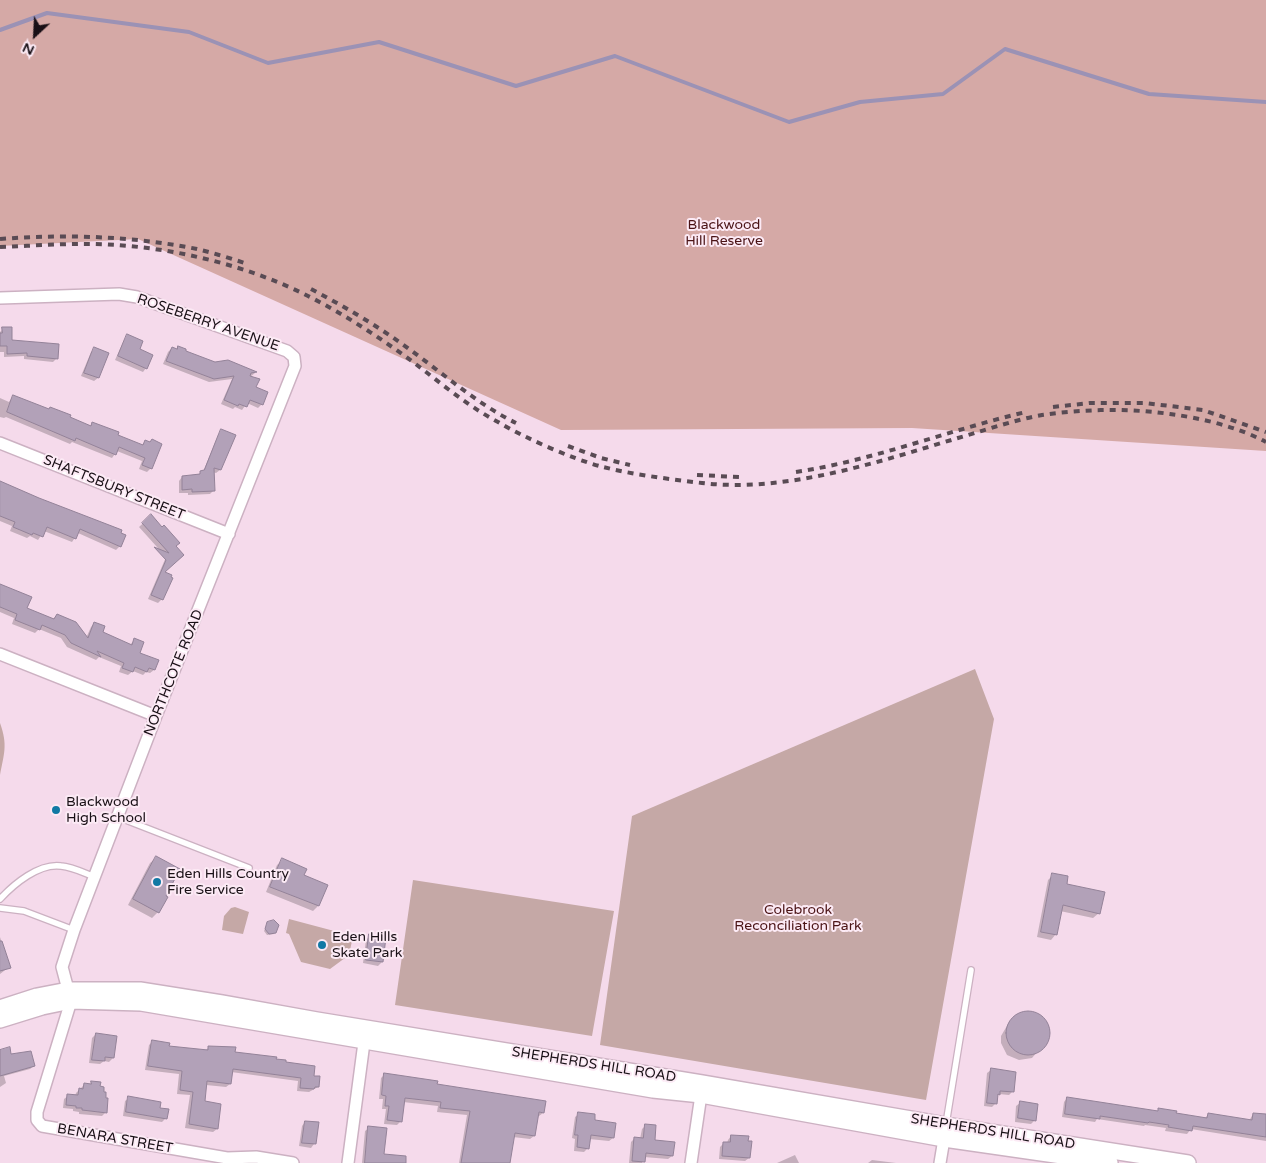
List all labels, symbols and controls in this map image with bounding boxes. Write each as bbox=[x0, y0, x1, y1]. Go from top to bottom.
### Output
north arrow bbox=[10, 10, 60, 60]
text: N bbox=[20, 39, 37, 59]
park label: Blackwood Hill Reserve bbox=[685, 217, 763, 250]
street label: ROSEBERRY AVENUE bbox=[135, 291, 281, 355]
street label: SHAFTSBURY STREET bbox=[41, 452, 187, 524]
street label: NORTHCOTE ROAD bbox=[141, 607, 207, 739]
place label: Blackwood High School bbox=[66, 794, 146, 826]
marker: Blackwood High School bbox=[50, 804, 62, 816]
place label: Eden Hills Country Fire Service bbox=[167, 866, 289, 899]
marker: Eden Hills Country Fire Service bbox=[151, 876, 163, 888]
park label: Colebrook Reconciliation Park bbox=[734, 902, 862, 934]
place label: Eden Hills Skate Park bbox=[332, 929, 402, 962]
marker: Eden Hills Skate Park bbox=[316, 939, 328, 951]
street label: SHEPHERDS HILL ROAD bbox=[511, 1044, 677, 1086]
street label: SHEPHERDS HILL ROAD bbox=[910, 1111, 1076, 1153]
street label: BENARA STREET bbox=[56, 1121, 174, 1157]

